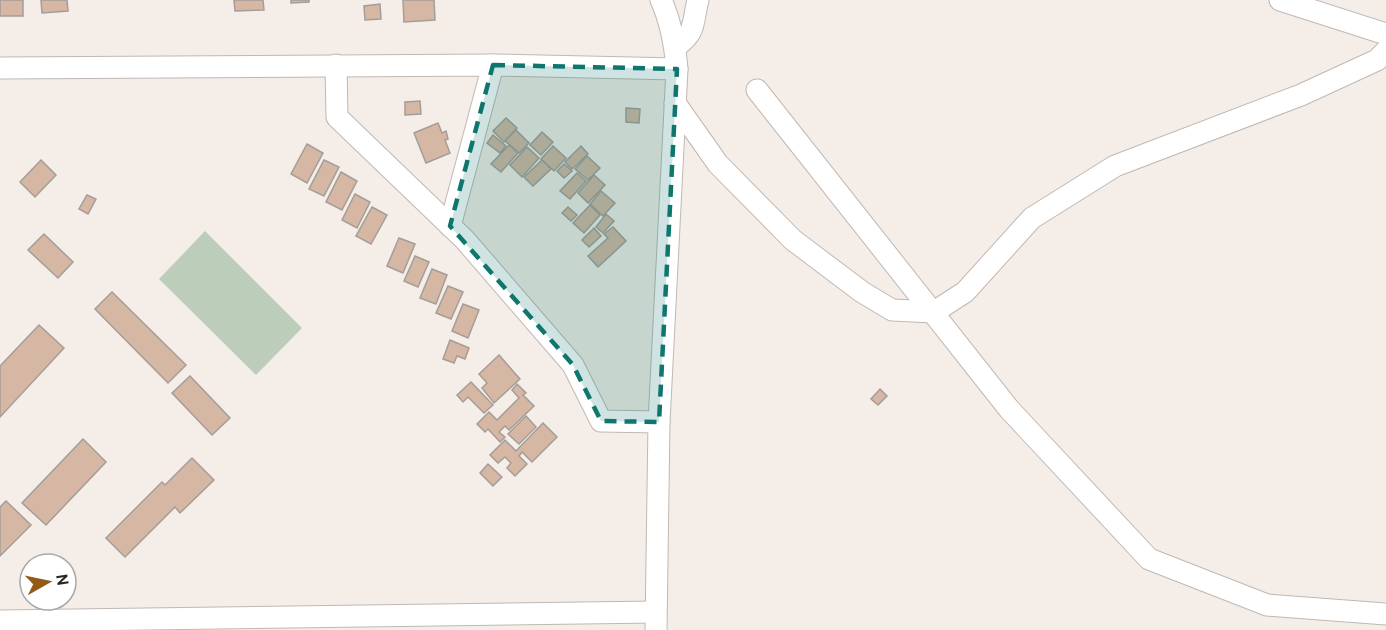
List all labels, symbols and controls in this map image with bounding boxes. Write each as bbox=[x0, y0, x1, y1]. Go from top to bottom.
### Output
north arrow bbox=[18, 552, 78, 612]
text: N bbox=[50, 573, 72, 587]

